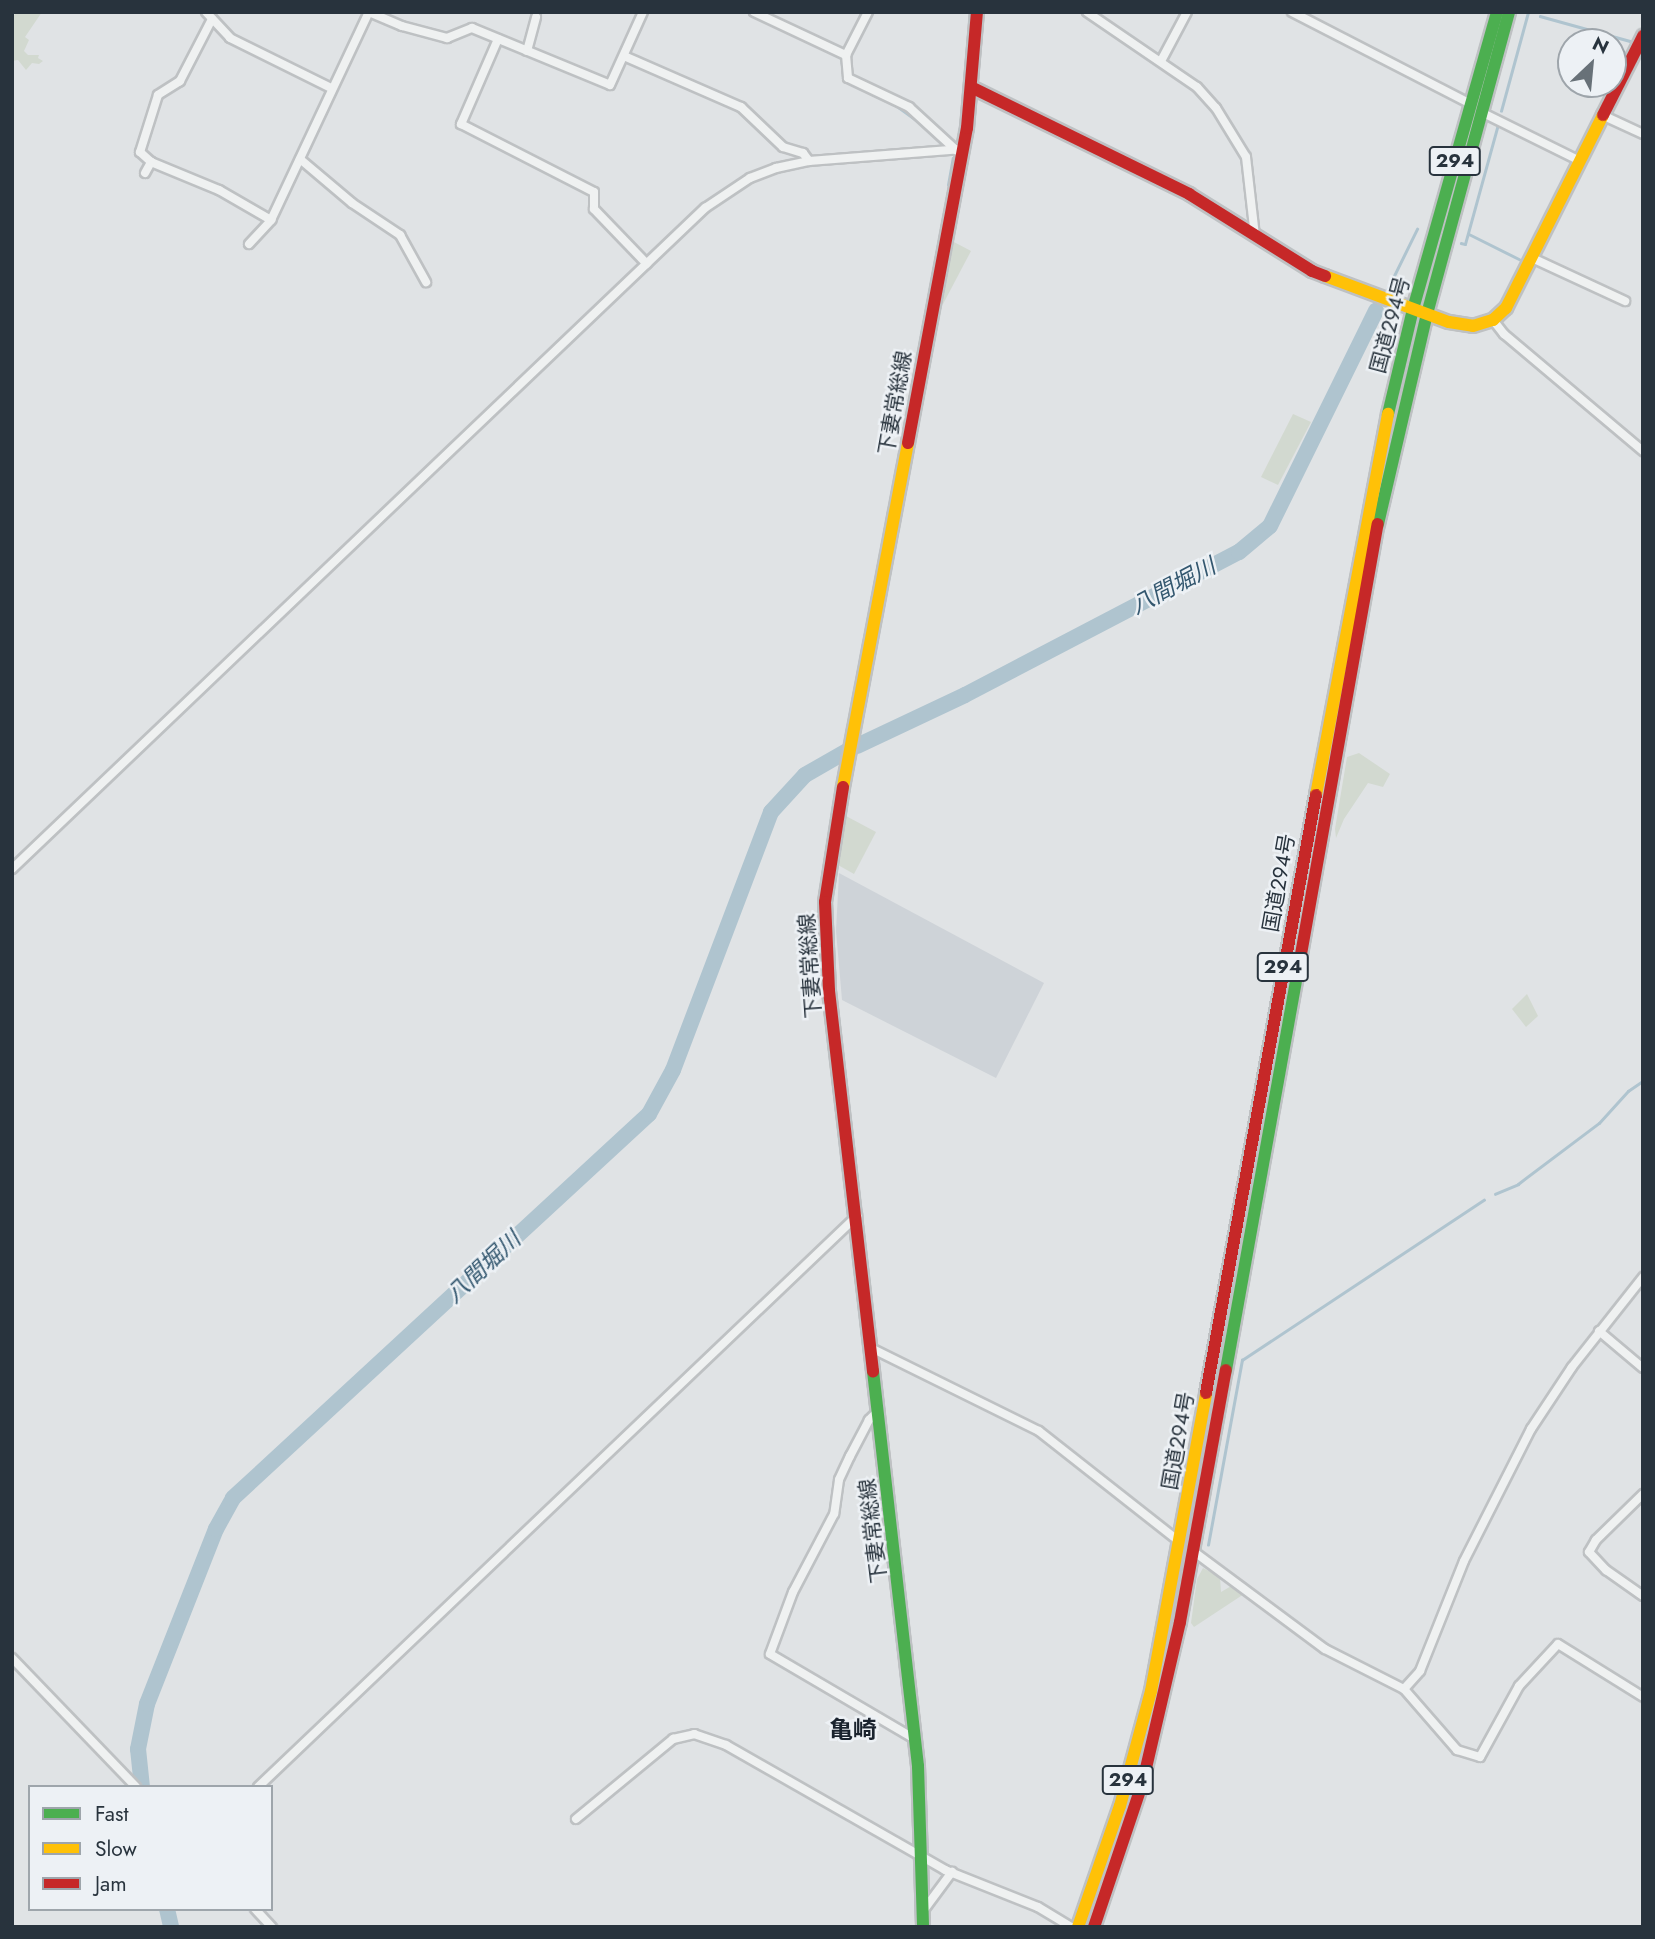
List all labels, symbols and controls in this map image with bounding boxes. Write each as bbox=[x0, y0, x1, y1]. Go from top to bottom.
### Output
north arrow bbox=[1557, 28, 1627, 98]
text: N bbox=[1588, 30, 1613, 61]
road number: 294 bbox=[1429, 146, 1481, 176]
street label: 国道294号 bbox=[1365, 274, 1415, 376]
street label: 下妻常総線 bbox=[873, 349, 917, 457]
water label: 八間堀川 bbox=[1126, 552, 1220, 620]
street label: 国道294号 bbox=[1258, 832, 1300, 934]
street label: 下妻常総線 bbox=[794, 913, 826, 1019]
road number: 294 bbox=[1257, 951, 1309, 982]
water label: 八間堀川 bbox=[440, 1226, 526, 1308]
street label: 国道294号 bbox=[1157, 1390, 1199, 1492]
street label: 下妻常総線 bbox=[854, 1477, 892, 1585]
district label: 亀崎 bbox=[829, 1716, 877, 1744]
road number: 294 bbox=[1102, 1764, 1154, 1796]
legend bbox=[28, 1785, 273, 1911]
text: Fast bbox=[95, 1799, 128, 1829]
text: Slow bbox=[95, 1834, 137, 1864]
text: Jam bbox=[95, 1869, 127, 1899]

